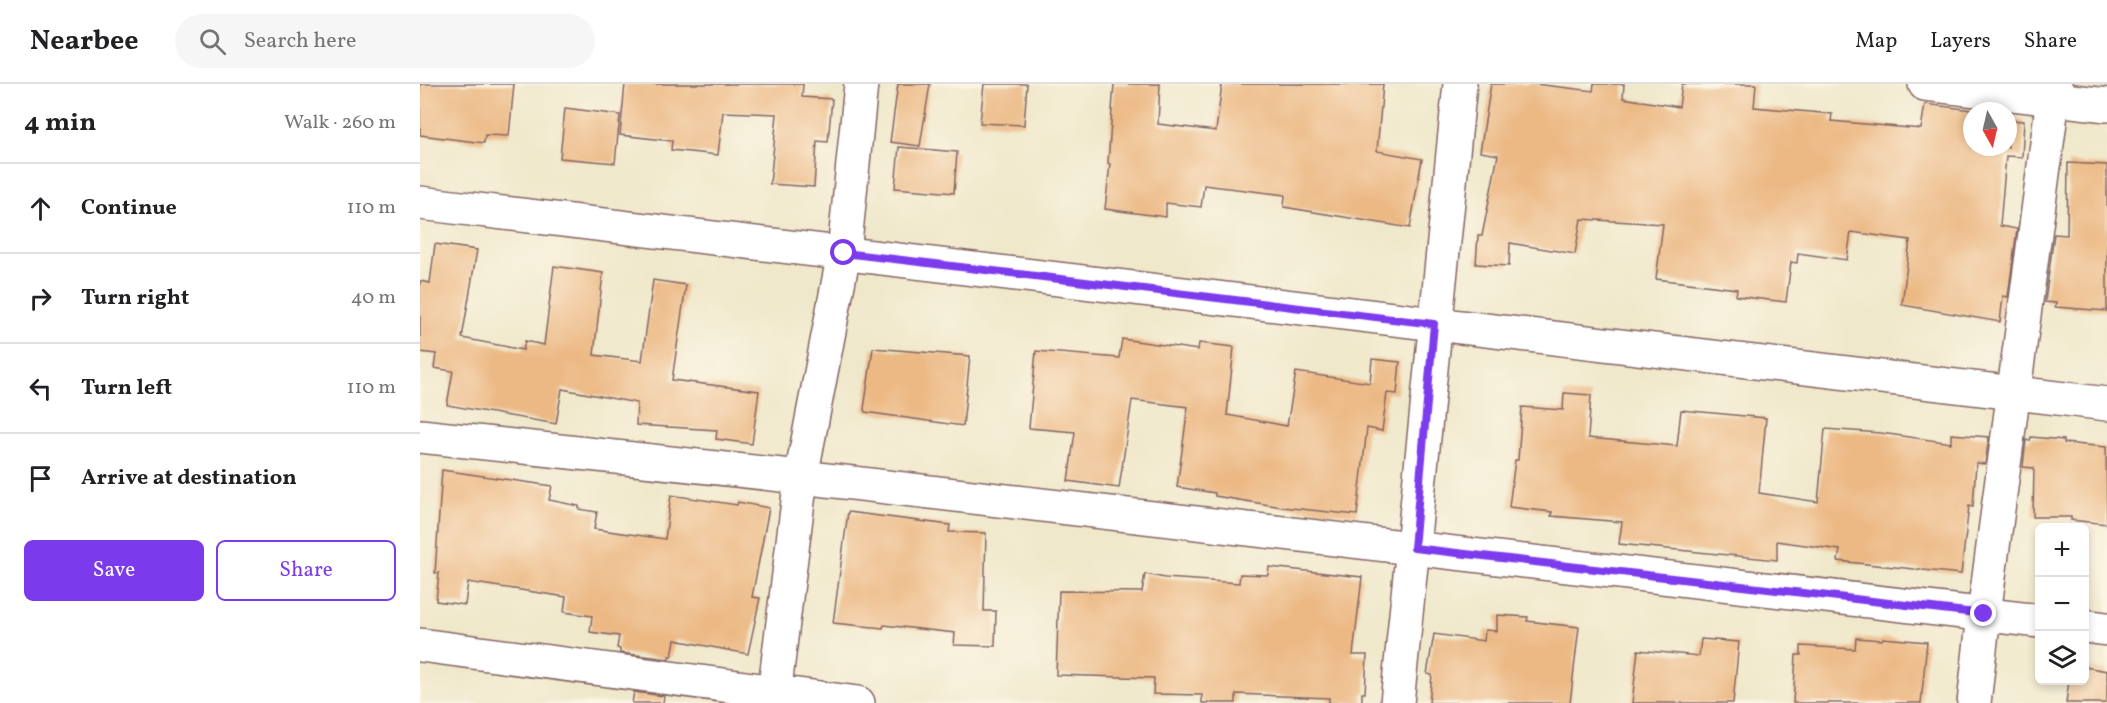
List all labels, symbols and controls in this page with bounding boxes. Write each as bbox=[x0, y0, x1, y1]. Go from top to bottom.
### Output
search box bbox=[175, 14, 595, 68]
text: Nearbee bbox=[30, 22, 139, 61]
icon: search bbox=[196, 25, 229, 58]
text: Search here bbox=[244, 26, 356, 57]
text: Map bbox=[1855, 27, 1897, 56]
text: Layers bbox=[1930, 27, 1991, 56]
text: Share bbox=[2024, 27, 2077, 56]
north arrow bbox=[1963, 102, 2017, 156]
text: 4 min bbox=[24, 105, 96, 141]
text: Walk · 260 m bbox=[284, 109, 396, 137]
icon: ahead bbox=[24, 192, 57, 225]
text: Continue bbox=[81, 193, 177, 224]
text: 110 m bbox=[347, 194, 396, 222]
route start bbox=[830, 239, 856, 265]
icon: right bbox=[24, 282, 57, 315]
text: Turn right bbox=[81, 283, 189, 314]
text: 40 m bbox=[351, 284, 396, 312]
icon: left bbox=[24, 372, 57, 405]
text: Turn left bbox=[81, 373, 172, 404]
text: 110 m bbox=[347, 374, 396, 402]
icon: arrive bbox=[24, 462, 57, 495]
text: Arrive at destination bbox=[81, 463, 297, 494]
map controls bbox=[2035, 523, 2089, 685]
button: + bbox=[2035, 523, 2089, 577]
button: Save bbox=[24, 540, 204, 601]
button: Share bbox=[216, 540, 396, 601]
button: − bbox=[2035, 577, 2089, 631]
route end bbox=[1970, 600, 1996, 626]
button: layers bbox=[2035, 631, 2089, 685]

